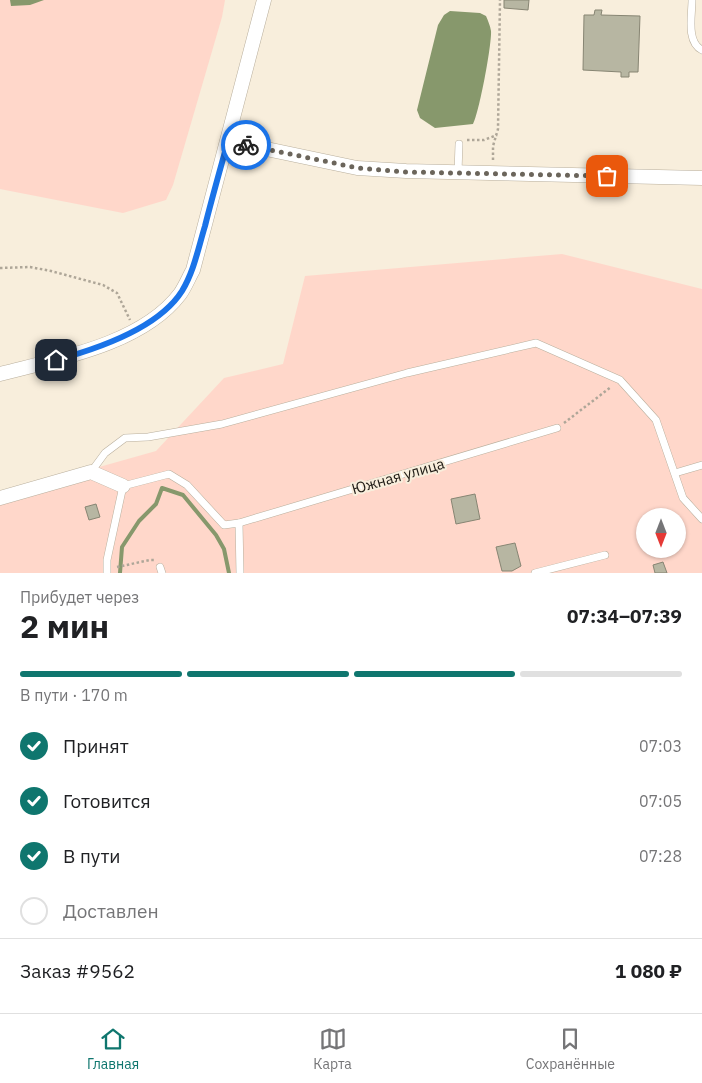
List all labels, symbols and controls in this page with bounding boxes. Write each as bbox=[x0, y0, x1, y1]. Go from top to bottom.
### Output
courier bbox=[221, 120, 271, 170]
icon: bike bbox=[232, 131, 260, 159]
pin bbox=[586, 155, 628, 197]
icon: bag bbox=[593, 162, 621, 190]
pin bbox=[35, 339, 77, 381]
icon: home bbox=[42, 346, 70, 374]
street label: Южная улица bbox=[349, 454, 447, 498]
north arrow bbox=[636, 508, 686, 558]
map controls bbox=[636, 508, 686, 558]
text: Прибудет через bbox=[20, 587, 139, 607]
text: 07:34–07:39 bbox=[567, 604, 682, 628]
text: 2 мин bbox=[20, 605, 109, 647]
text: В пути · 170 m bbox=[20, 685, 128, 705]
icon: check bbox=[20, 732, 48, 760]
text: Принят bbox=[63, 734, 129, 758]
text: 07:03 bbox=[639, 736, 682, 756]
icon: check bbox=[20, 787, 48, 815]
text: Готовится bbox=[63, 789, 151, 813]
text: 07:05 bbox=[639, 791, 682, 811]
icon: check bbox=[20, 842, 48, 870]
text: В пути bbox=[63, 844, 121, 868]
text: 07:28 bbox=[639, 846, 682, 866]
text: Доставлен bbox=[63, 899, 159, 923]
text: Заказ #9562 bbox=[20, 959, 135, 983]
text: 1 080 ₽ bbox=[615, 959, 682, 983]
tab: Главная bbox=[87, 1025, 139, 1073]
tab: Карта bbox=[313, 1025, 352, 1073]
tab: Сохранённые bbox=[526, 1025, 615, 1073]

